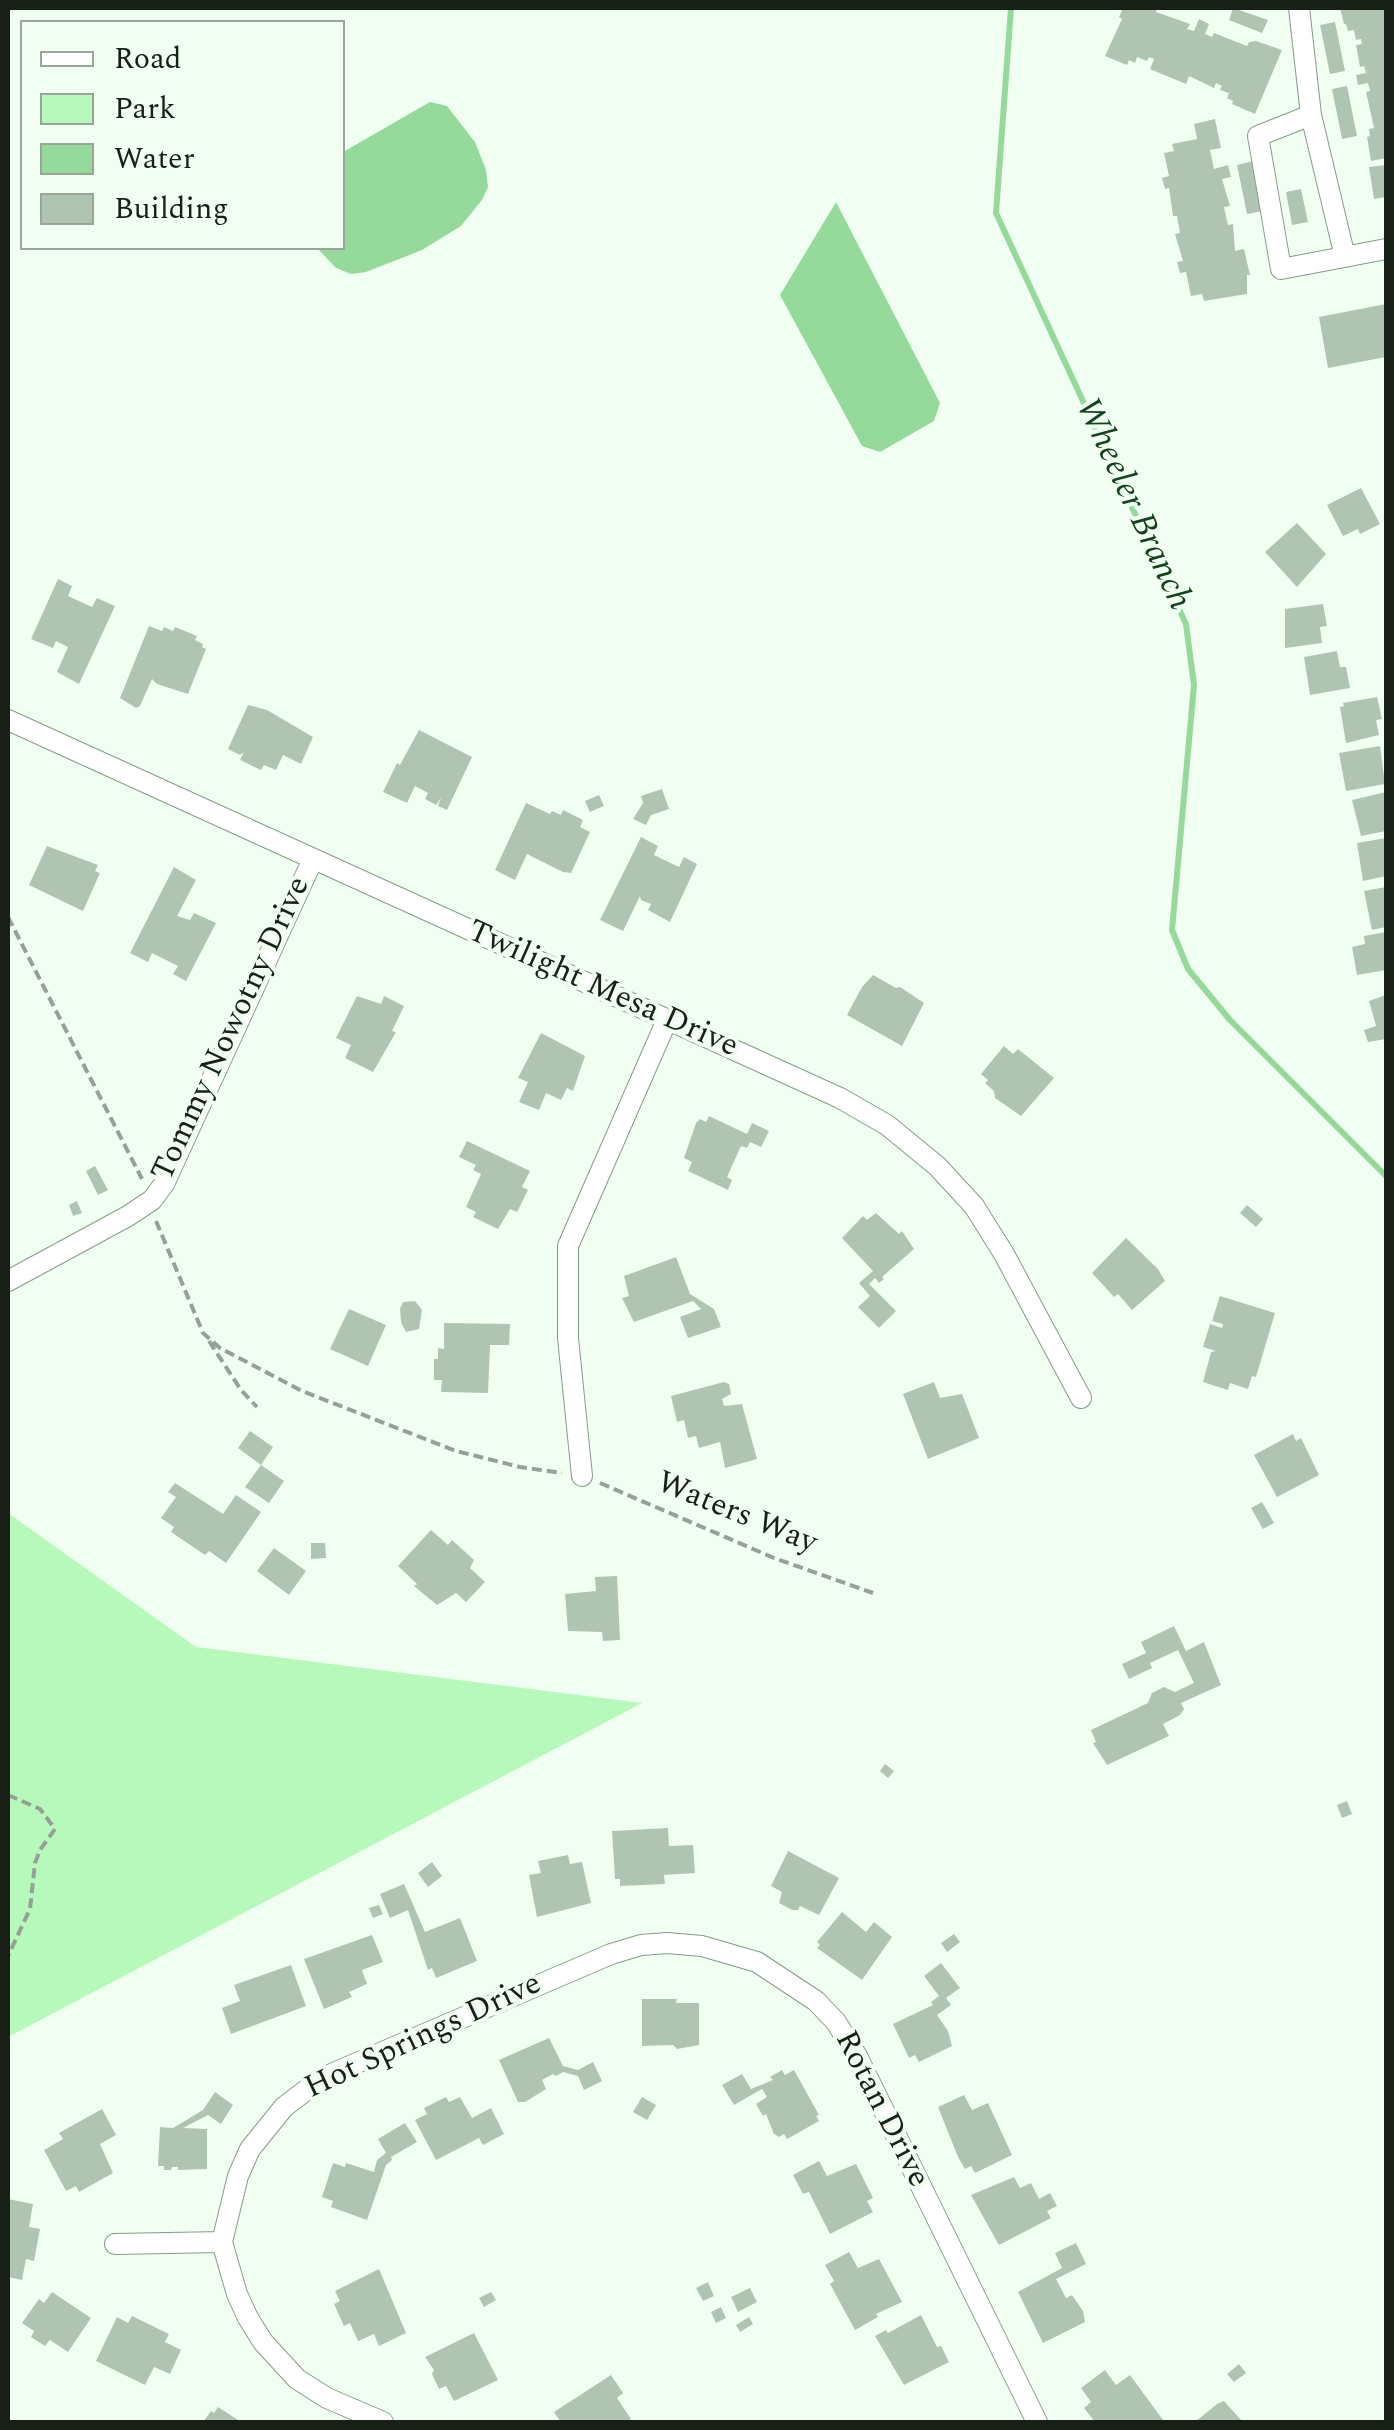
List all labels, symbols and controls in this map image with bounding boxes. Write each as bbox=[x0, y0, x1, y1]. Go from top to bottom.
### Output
legend bbox=[20, 20, 345, 250]
text: Road bbox=[114, 36, 182, 82]
text: Park bbox=[114, 86, 176, 132]
text: Water bbox=[114, 136, 195, 182]
text: Building bbox=[114, 186, 229, 232]
water label: Wheeler Branch bbox=[1064, 392, 1198, 618]
street label: Tommy Nowotny Drive bbox=[146, 872, 320, 1188]
street label: Twilight Mesa Drive bbox=[461, 914, 743, 1068]
street label: Waters Way bbox=[650, 1465, 822, 1565]
street label: Hot Springs Drive bbox=[300, 1966, 548, 2110]
street label: Rotan Drive bbox=[824, 2025, 936, 2195]

